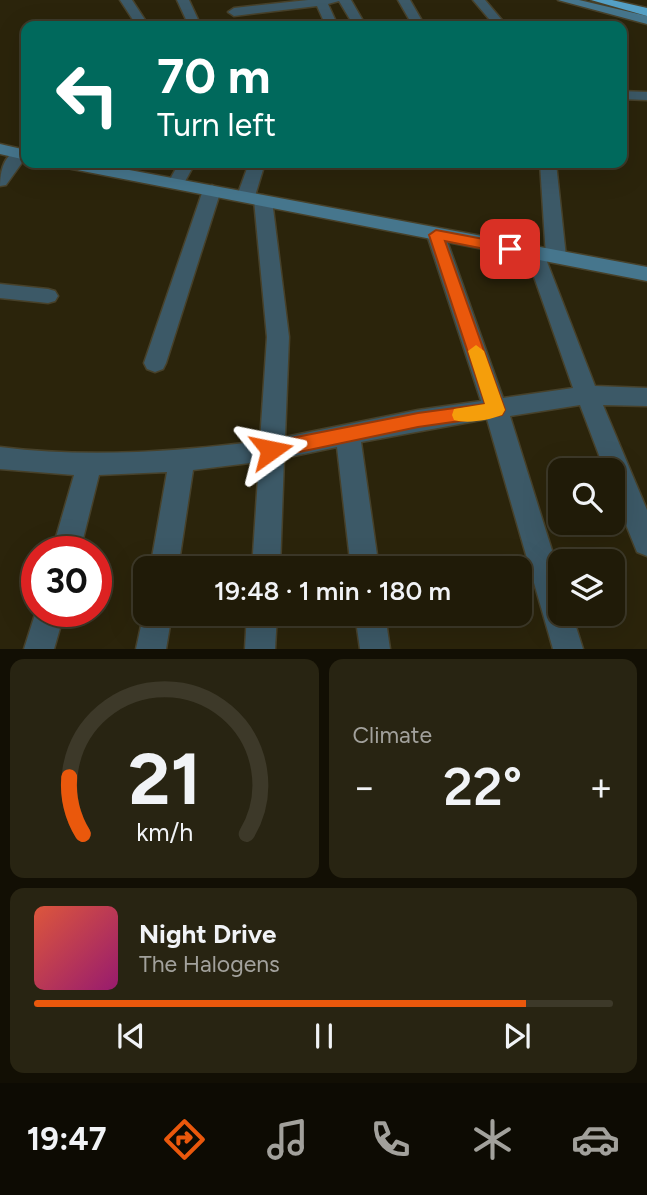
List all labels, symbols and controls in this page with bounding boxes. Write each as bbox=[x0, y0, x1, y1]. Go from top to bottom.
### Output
text: 70 m bbox=[157, 46, 270, 105]
icon: left bbox=[42, 49, 133, 140]
text: Turn left bbox=[157, 106, 276, 144]
pin bbox=[480, 219, 540, 279]
icon: arrive bbox=[491, 230, 529, 268]
position arrow bbox=[234, 413, 308, 487]
map controls bbox=[548, 458, 625, 626]
button: search bbox=[548, 458, 625, 535]
speed limit sign: 30 bbox=[21, 536, 112, 627]
button: layers bbox=[548, 549, 625, 626]
text: 19:48 · 1 min · 180 m bbox=[214, 575, 451, 607]
text: Climate bbox=[353, 721, 432, 749]
text: 21 bbox=[128, 736, 201, 823]
text: 22° bbox=[443, 756, 522, 818]
text: − bbox=[353, 764, 376, 810]
text: + bbox=[589, 764, 613, 810]
text: km/h bbox=[136, 817, 193, 847]
text: Night Drive bbox=[139, 918, 276, 950]
text: The Halogens bbox=[139, 950, 280, 978]
icon: previous bbox=[112, 1017, 150, 1055]
icon: pause bbox=[305, 1017, 343, 1055]
icon: next bbox=[498, 1017, 536, 1055]
icon: directions bbox=[160, 1115, 209, 1164]
icon: music bbox=[263, 1115, 312, 1164]
icon: phone bbox=[366, 1115, 415, 1164]
icon: climate bbox=[468, 1115, 517, 1164]
icon: car bbox=[571, 1115, 620, 1164]
text: 19:47 bbox=[27, 1120, 107, 1158]

